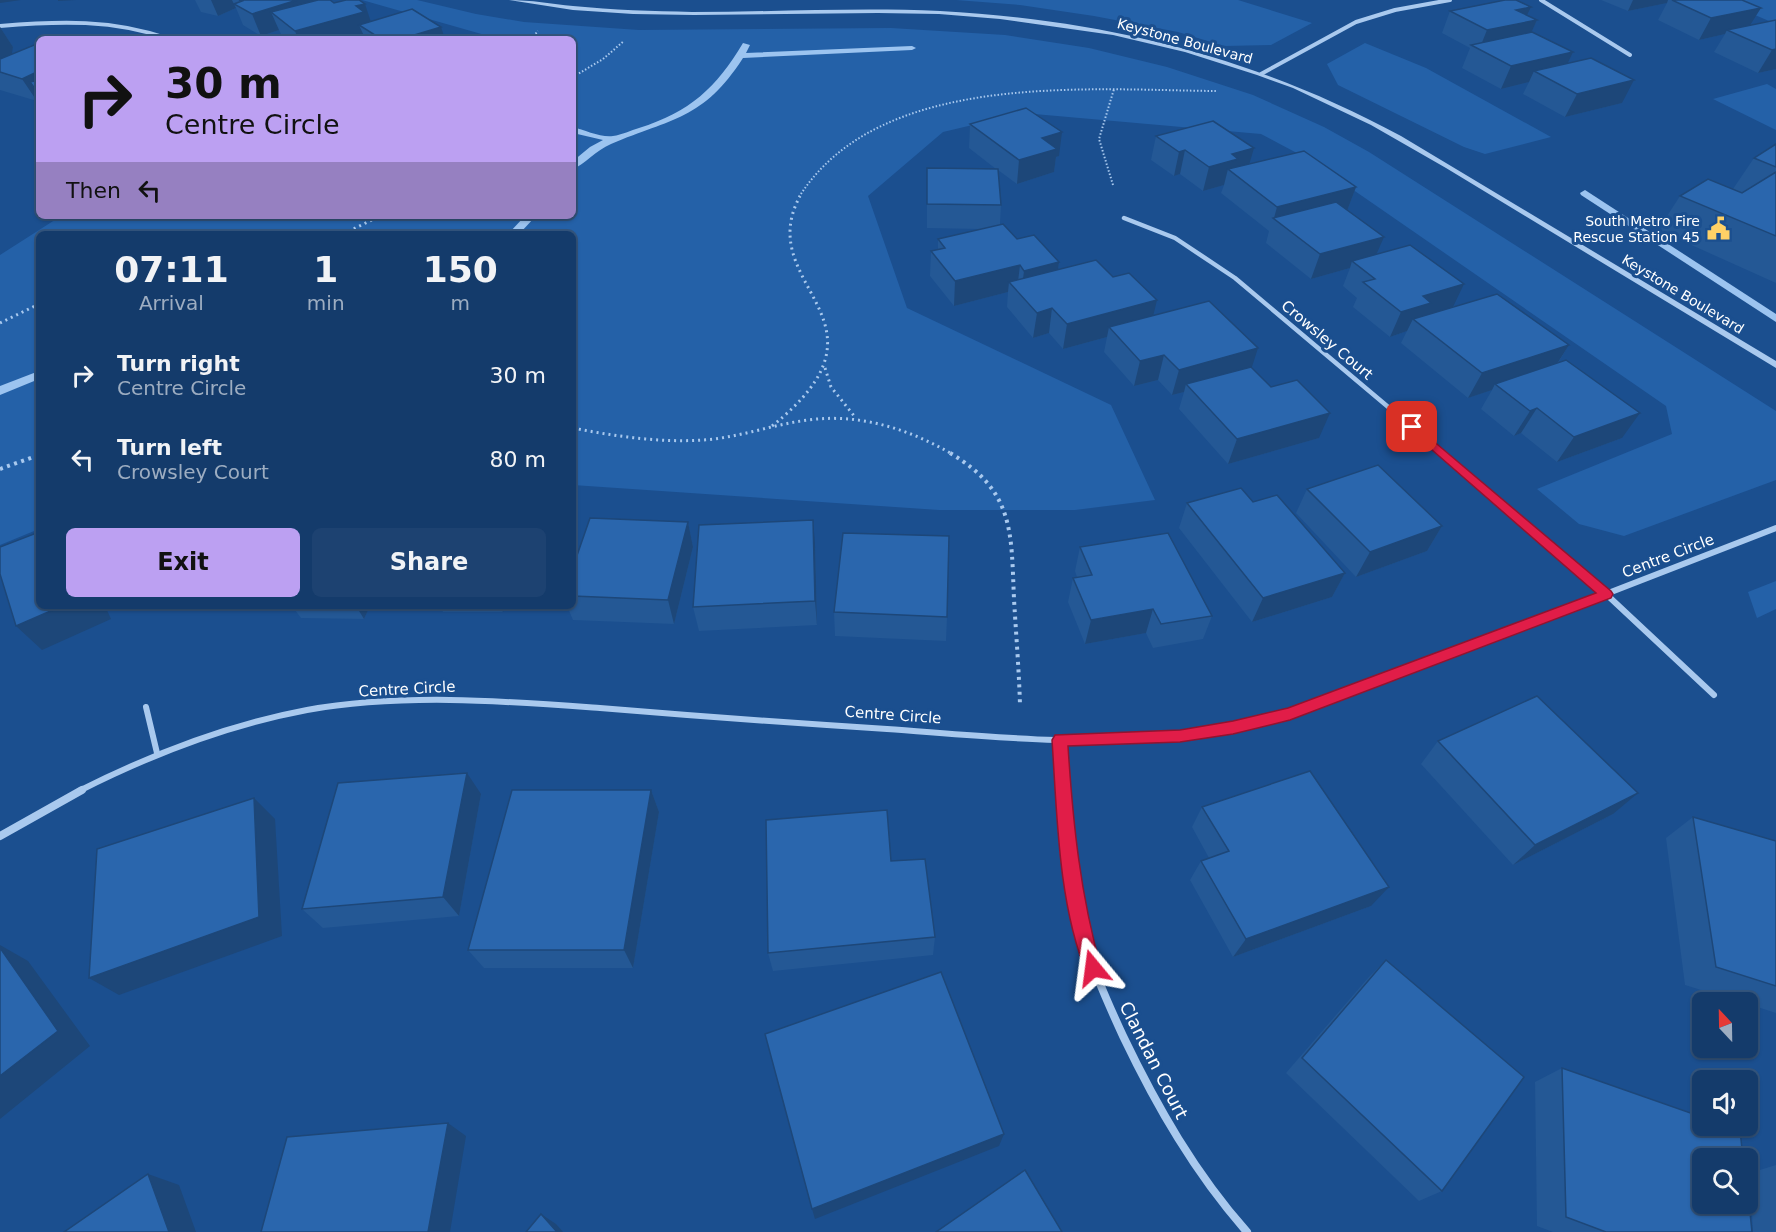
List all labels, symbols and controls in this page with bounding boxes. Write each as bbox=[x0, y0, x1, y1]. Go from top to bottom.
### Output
street label: Keystone Boulevard bbox=[1116, 15, 1254, 67]
text: 30 m bbox=[165, 59, 282, 108]
icon: right bbox=[66, 60, 144, 138]
text: Centre Circle bbox=[165, 109, 340, 140]
icon: left bbox=[133, 174, 166, 207]
text: Then bbox=[66, 178, 121, 203]
place label: South Metro Fire Rescue Station 45 bbox=[1573, 213, 1700, 245]
public building icon: South Metro Fire Rescue Station 45 bbox=[1705, 216, 1731, 242]
text: 07:11 bbox=[114, 249, 229, 290]
text: 1 bbox=[313, 249, 338, 290]
text: 150 bbox=[423, 249, 498, 290]
street label: Keystone Boulevard bbox=[1619, 251, 1747, 337]
text: Arrival bbox=[139, 291, 204, 315]
text: min bbox=[307, 291, 345, 315]
text: m bbox=[451, 291, 470, 315]
street label: Crowsley Court bbox=[1278, 297, 1376, 384]
text: Turn right bbox=[117, 351, 240, 376]
icon: right bbox=[66, 359, 99, 392]
text: 30 m bbox=[490, 363, 546, 388]
text: Centre Circle bbox=[117, 376, 246, 400]
pin bbox=[1386, 401, 1437, 452]
icon: arrive bbox=[1395, 410, 1428, 443]
text: Turn left bbox=[117, 435, 222, 460]
icon: left bbox=[66, 443, 99, 476]
text: 80 m bbox=[490, 447, 546, 472]
text: Crowsley Court bbox=[117, 460, 269, 484]
button: Exit bbox=[66, 528, 300, 597]
button: Share bbox=[312, 528, 546, 597]
street label: Centre Circle bbox=[1619, 530, 1717, 582]
street label: Centre Circle bbox=[358, 677, 456, 701]
street label: Centre Circle bbox=[844, 703, 942, 727]
position arrow bbox=[1061, 936, 1125, 1000]
north arrow bbox=[1692, 992, 1758, 1058]
map controls bbox=[1692, 992, 1758, 1214]
street label: Clandan Court bbox=[1115, 998, 1193, 1122]
button: sound bbox=[1692, 1070, 1758, 1136]
button: search bbox=[1692, 1148, 1758, 1214]

